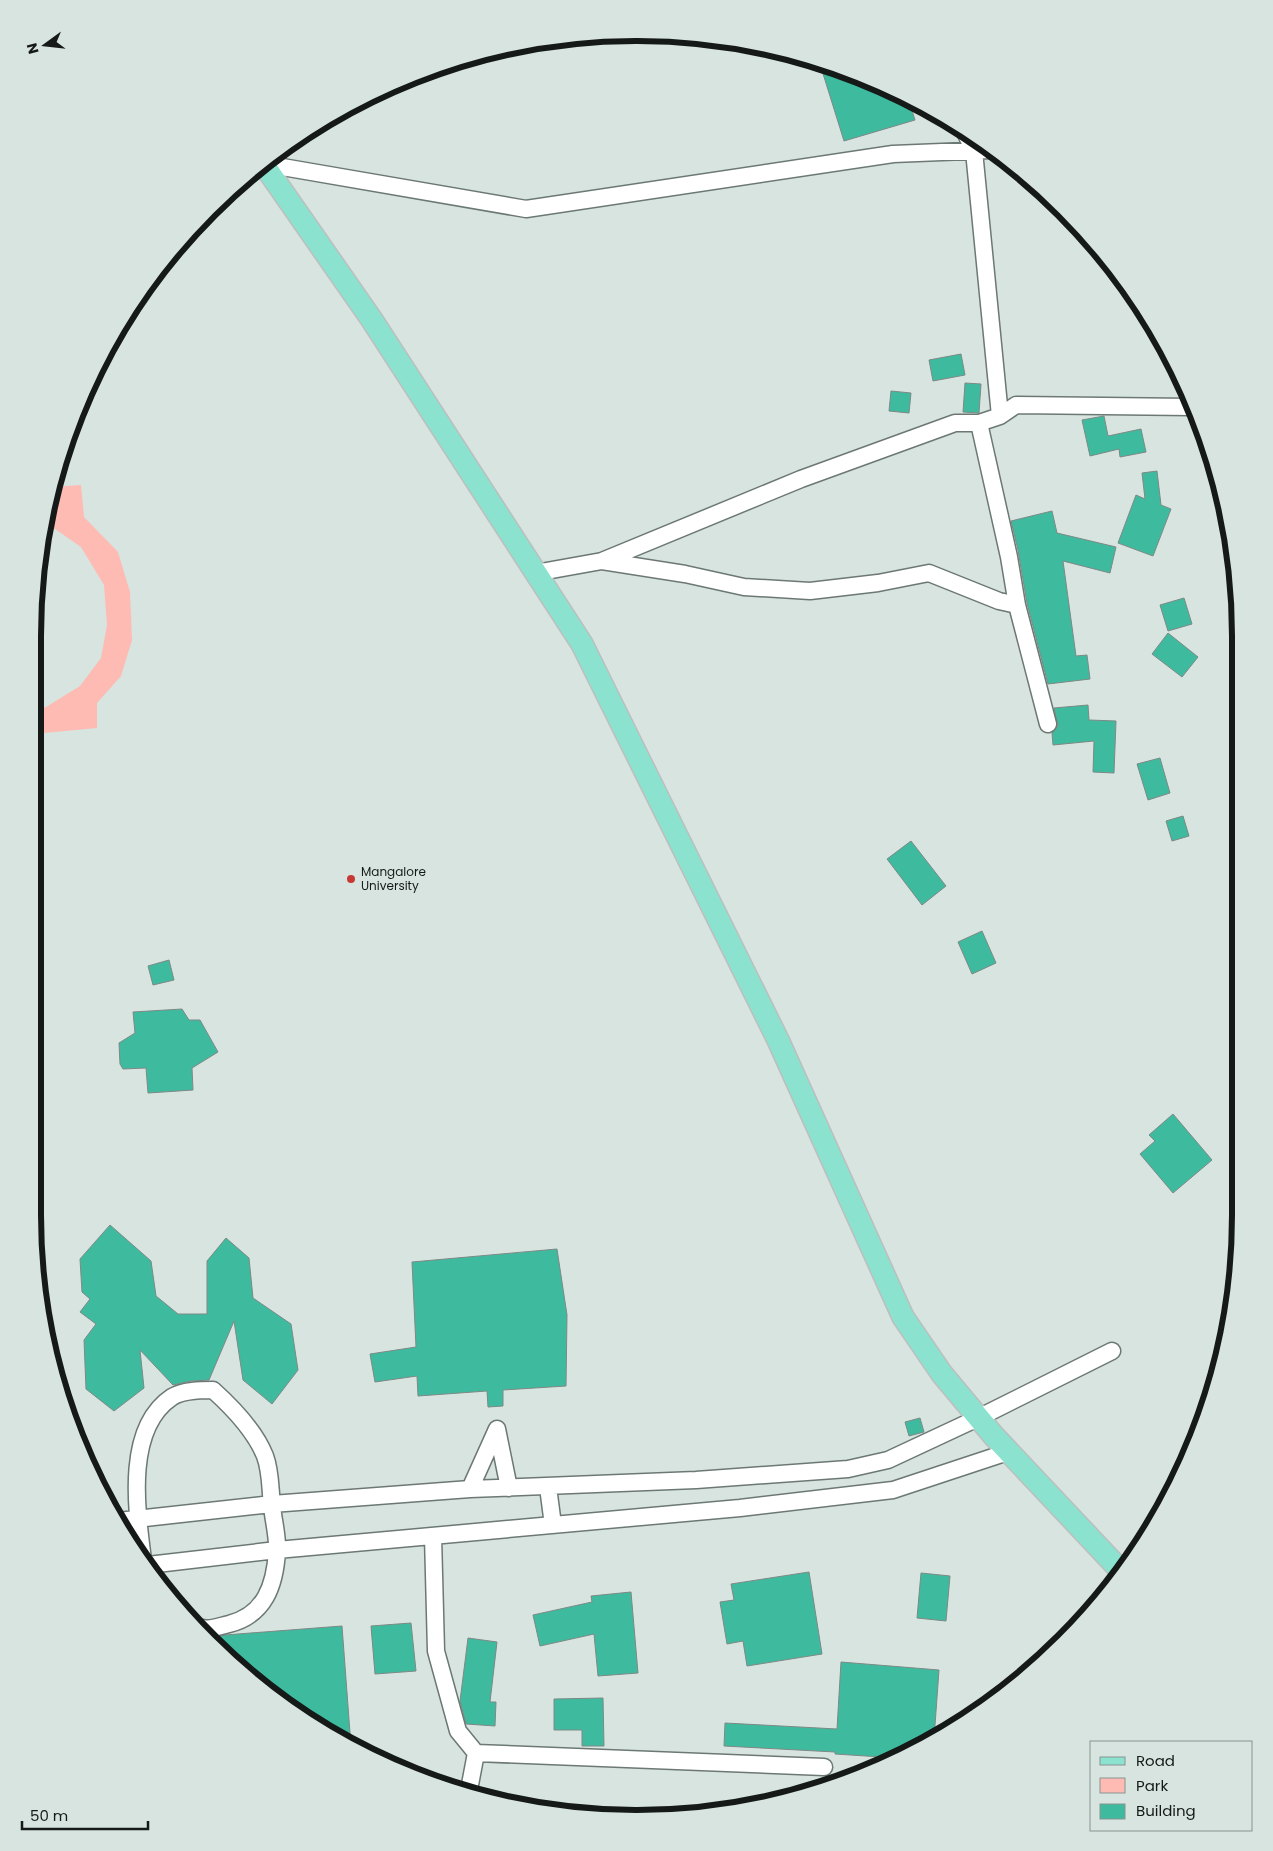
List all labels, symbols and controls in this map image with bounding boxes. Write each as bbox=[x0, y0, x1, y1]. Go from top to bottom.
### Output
north arrow bbox=[20, 20, 70, 70]
text: N bbox=[21, 41, 43, 56]
place label: Mangalore University bbox=[361, 863, 426, 894]
marker: Mangalore University bbox=[345, 873, 357, 885]
legend bbox=[1090, 1741, 1253, 1831]
text: Road bbox=[1136, 1750, 1175, 1771]
text: Park bbox=[1136, 1775, 1168, 1796]
scale bar bbox=[22, 1798, 149, 1830]
text: Building bbox=[1136, 1800, 1196, 1821]
text: 50 m bbox=[30, 1805, 68, 1826]

